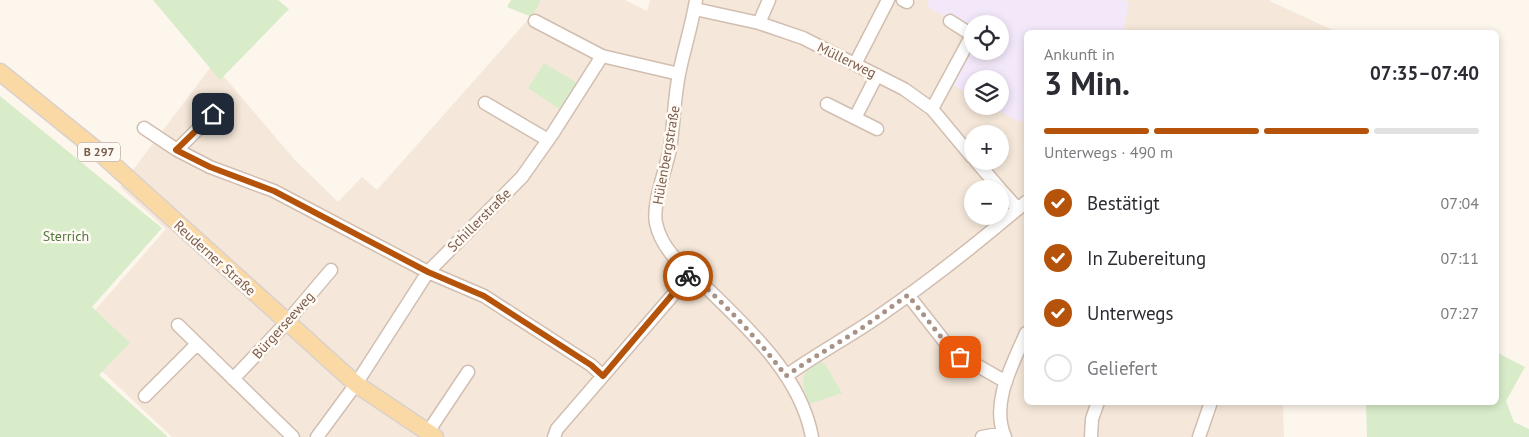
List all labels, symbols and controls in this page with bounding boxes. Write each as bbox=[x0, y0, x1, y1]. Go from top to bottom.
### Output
map controls bbox=[964, 15, 1009, 225]
button: locate bbox=[964, 15, 1009, 60]
street label: Müllerweg bbox=[815, 38, 879, 82]
text: Ankunft in bbox=[1044, 44, 1115, 64]
text: 07:35–07:40 bbox=[1370, 61, 1479, 85]
text: 3 Min. bbox=[1044, 62, 1130, 104]
button: layers bbox=[964, 70, 1009, 115]
pin bbox=[192, 93, 234, 135]
icon: home bbox=[199, 100, 227, 128]
street label: Hülenbergstraße bbox=[648, 104, 684, 206]
button: + bbox=[964, 125, 1009, 170]
road number: B 297 bbox=[78, 142, 120, 162]
text: Unterwegs · 490 m bbox=[1044, 142, 1173, 162]
button: − bbox=[964, 180, 1009, 225]
street label: Schillerstraße bbox=[443, 184, 515, 256]
icon: check bbox=[1044, 189, 1072, 217]
text: Bestätigt bbox=[1087, 191, 1160, 215]
text: 07:04 bbox=[1441, 193, 1479, 213]
street label: Reuderner Straße bbox=[170, 216, 260, 300]
park label: Sterrich bbox=[43, 227, 89, 245]
icon: check bbox=[1044, 244, 1072, 272]
text: In Zubereitung bbox=[1087, 246, 1206, 270]
text: 07:11 bbox=[1441, 248, 1479, 268]
courier bbox=[663, 251, 713, 301]
icon: bike bbox=[674, 262, 702, 290]
street label: Bürgerseeweg bbox=[248, 288, 318, 362]
icon: check bbox=[1044, 299, 1072, 327]
text: Unterwegs bbox=[1087, 301, 1174, 325]
text: 07:27 bbox=[1441, 303, 1479, 323]
pin bbox=[939, 336, 981, 378]
icon: bag bbox=[946, 343, 974, 371]
text: Geliefert bbox=[1087, 356, 1158, 380]

